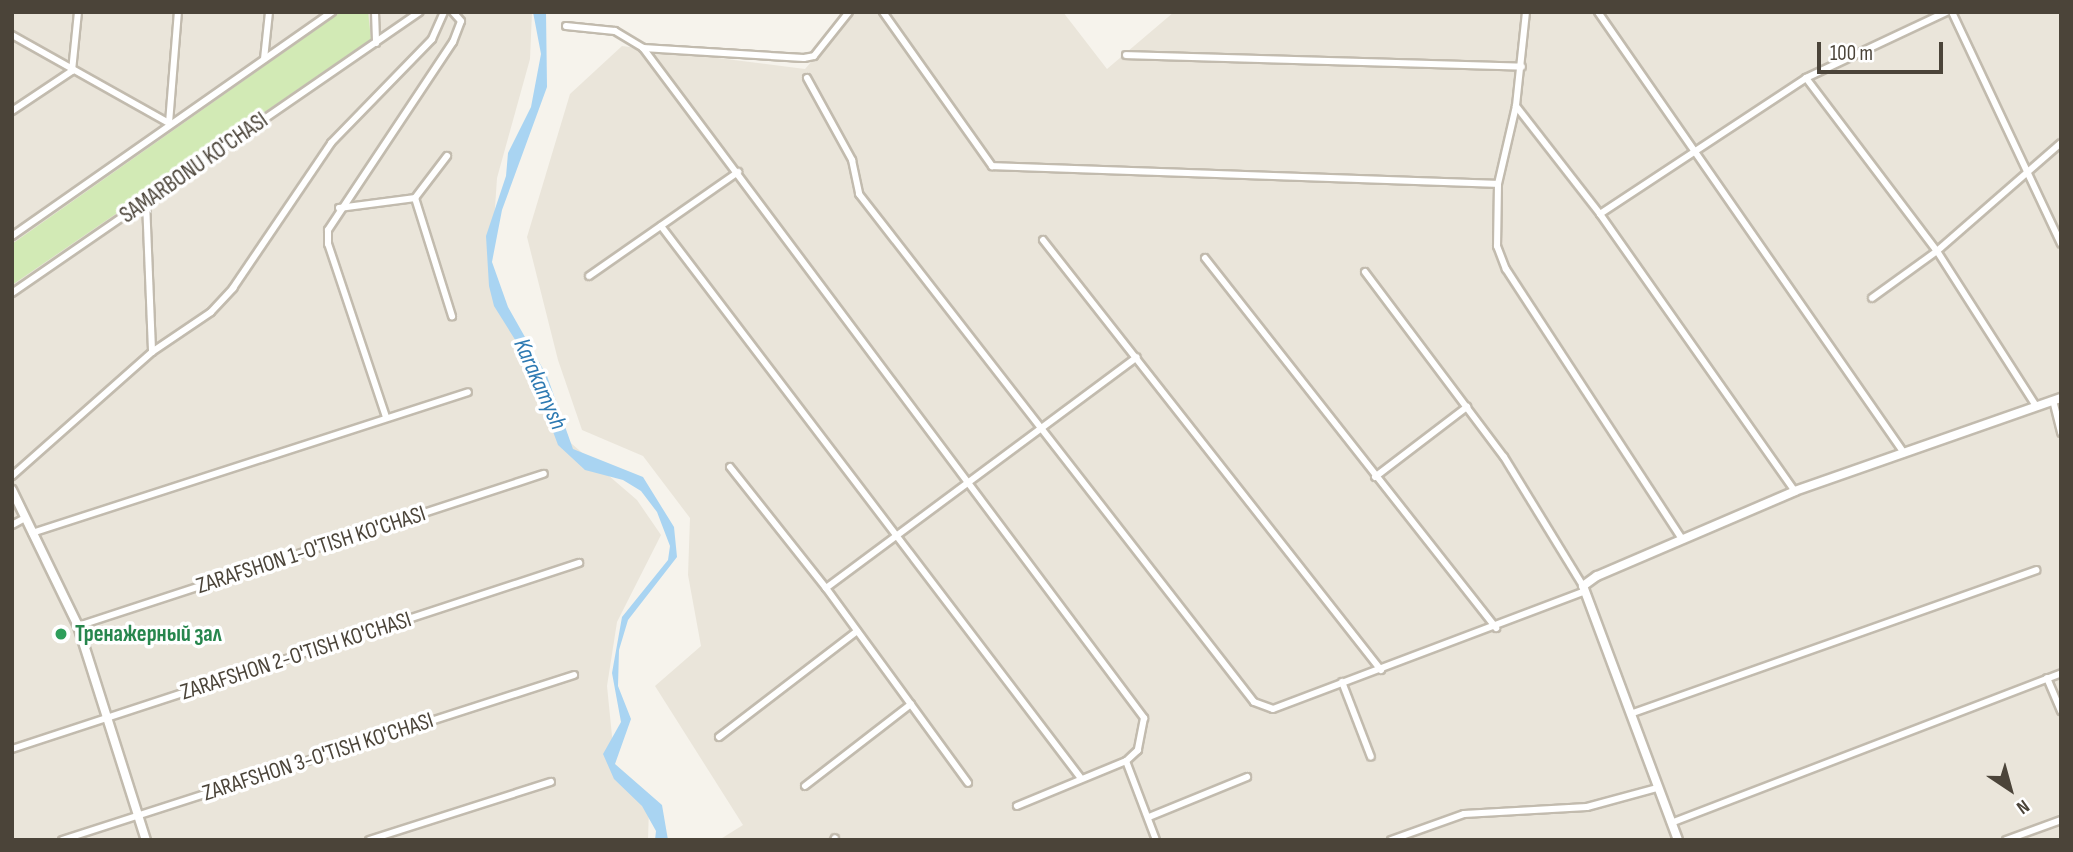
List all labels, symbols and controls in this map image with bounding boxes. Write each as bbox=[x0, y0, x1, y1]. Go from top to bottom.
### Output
scale bar bbox=[1821, 28, 1947, 72]
text: 100 m bbox=[1830, 41, 1873, 66]
street label: SAMARBONU KO'CHASI bbox=[115, 107, 273, 229]
water label: Karakamysh bbox=[507, 334, 573, 434]
street label: ZARAFSHON 1-O'TISH KO'CHASI bbox=[193, 500, 429, 600]
street label: ZARAFSHON 2-O'TISH KO'CHASI bbox=[177, 606, 415, 706]
place label: Тренажерный зал bbox=[75, 620, 222, 648]
marker: Тренажерный зал bbox=[53, 626, 69, 642]
street label: ZARAFSHON 3-O'TISH KO'CHASI bbox=[199, 707, 437, 807]
north arrow bbox=[1975, 754, 2045, 824]
text: N bbox=[2012, 794, 2034, 819]

